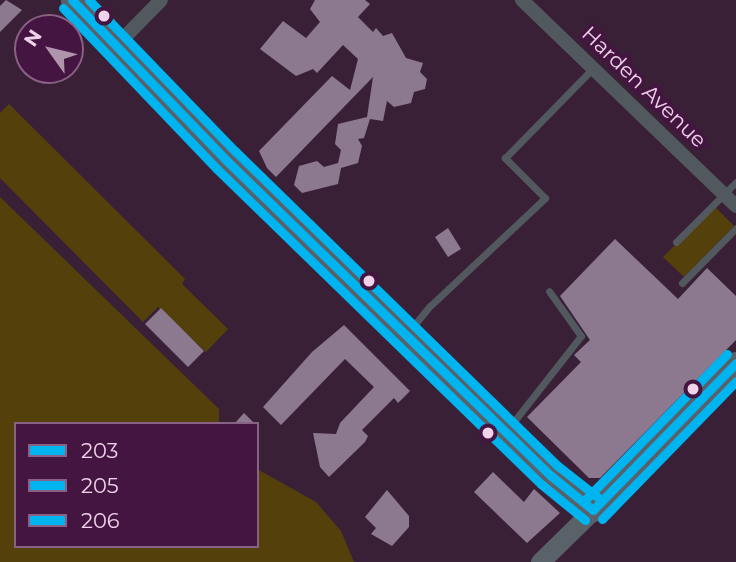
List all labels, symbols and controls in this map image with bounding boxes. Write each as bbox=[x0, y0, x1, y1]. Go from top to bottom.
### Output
unlabelled marker bbox=[97, 9, 111, 23]
north arrow bbox=[14, 14, 84, 84]
street label: Harden Avenue bbox=[576, 21, 712, 153]
text: N bbox=[19, 25, 47, 51]
unlabelled marker bbox=[362, 274, 376, 288]
unlabelled marker bbox=[686, 382, 700, 396]
legend bbox=[14, 422, 259, 548]
unlabelled marker bbox=[481, 426, 495, 440]
text: 203 bbox=[81, 438, 118, 463]
text: 205 bbox=[81, 473, 119, 498]
text: 206 bbox=[81, 508, 120, 533]

